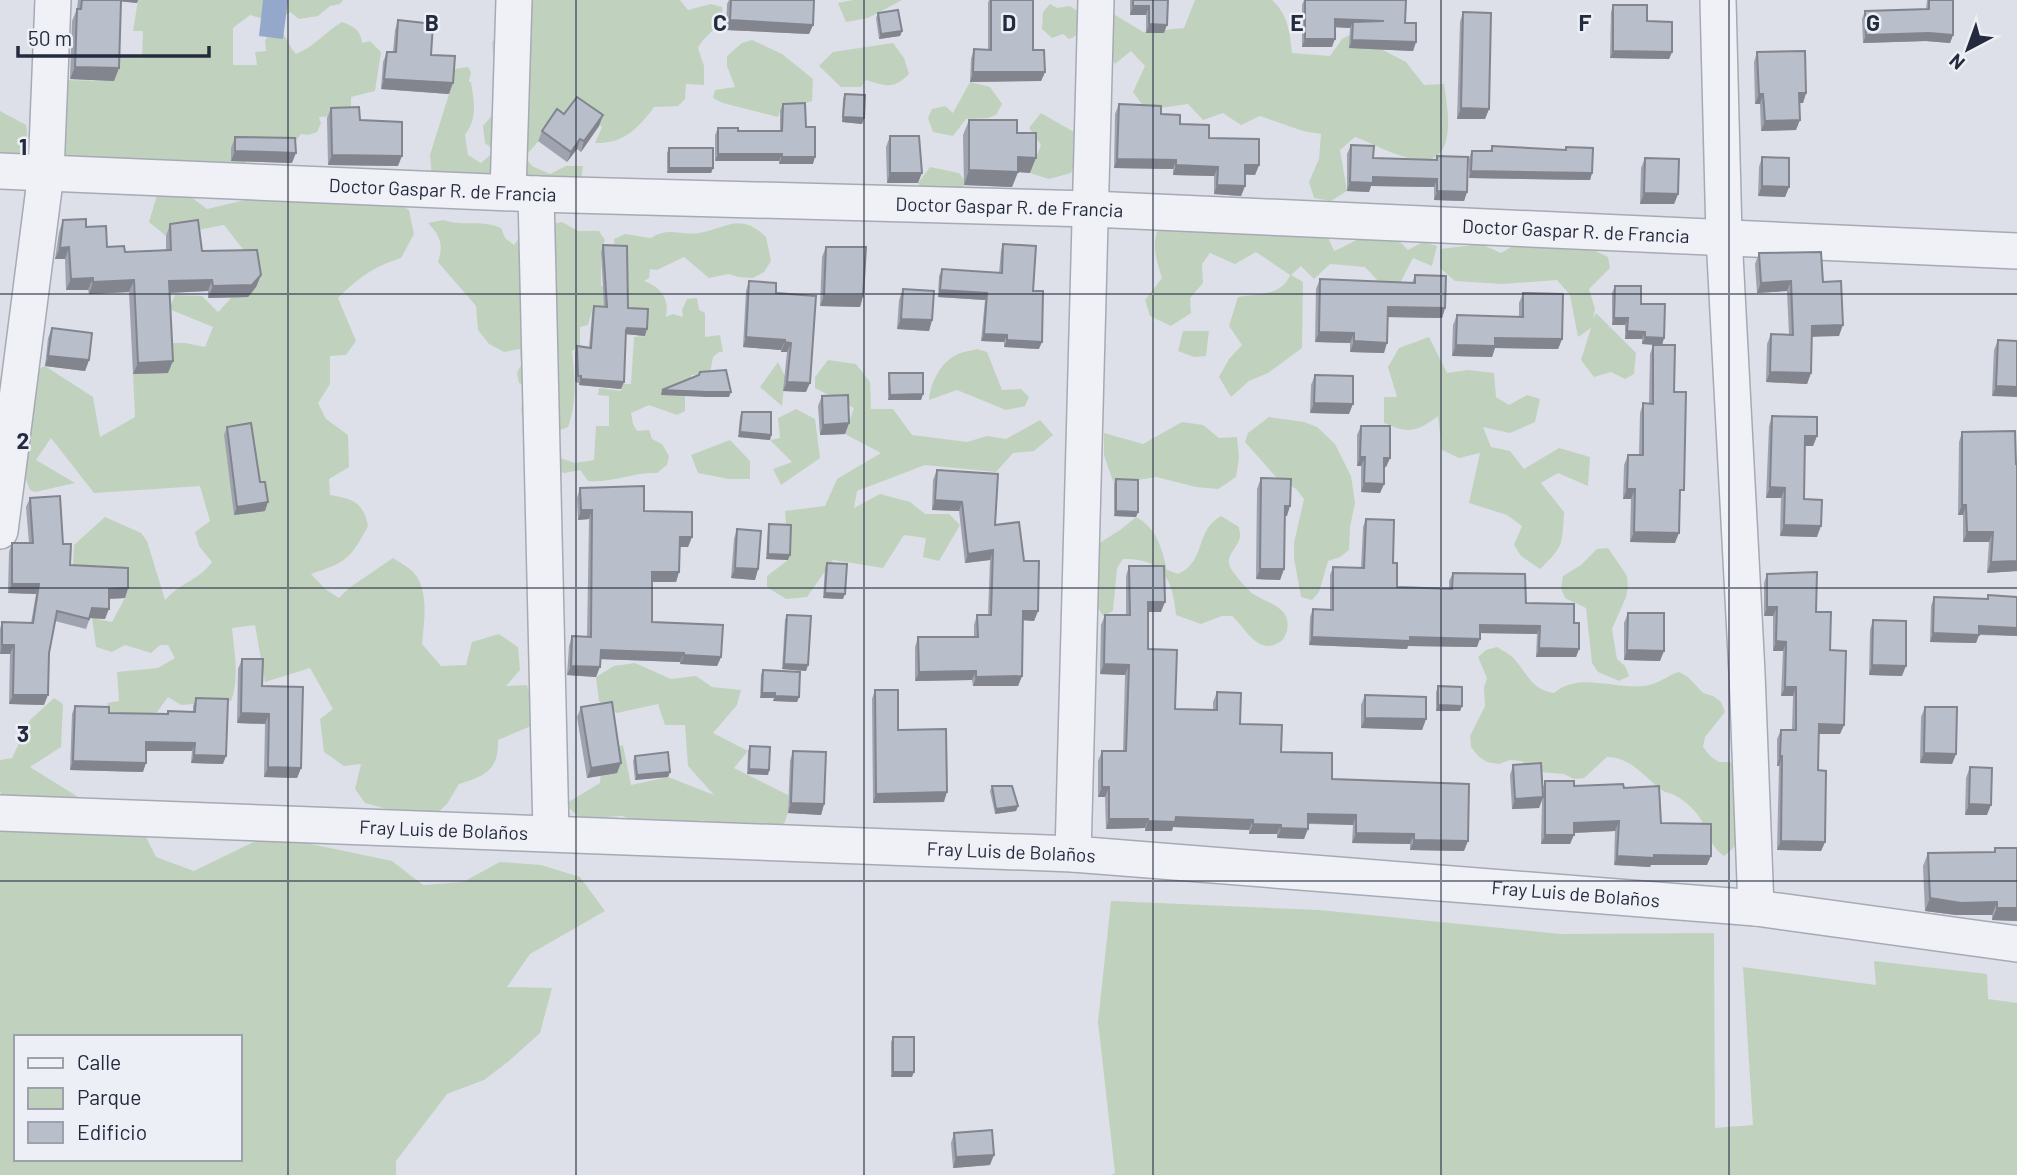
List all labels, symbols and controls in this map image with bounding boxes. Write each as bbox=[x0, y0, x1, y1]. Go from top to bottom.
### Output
text: B bbox=[425, 8, 439, 36]
text: C bbox=[713, 8, 727, 36]
text: D bbox=[1002, 8, 1016, 36]
text: E bbox=[1290, 8, 1304, 36]
text: F bbox=[1579, 8, 1592, 36]
text: G bbox=[1866, 8, 1880, 36]
scale bar bbox=[18, 14, 208, 58]
north arrow bbox=[1933, 14, 2003, 84]
text: 50 m bbox=[28, 25, 72, 50]
text: N bbox=[1944, 49, 1969, 75]
text: 1 bbox=[19, 132, 27, 160]
street label: Doctor Gaspar R. de Francia bbox=[328, 173, 557, 206]
street label: Doctor Gaspar R. de Francia bbox=[895, 192, 1124, 221]
street label: Doctor Gaspar R. de Francia bbox=[1461, 214, 1690, 247]
text: 2 bbox=[17, 426, 29, 454]
text: 3 bbox=[17, 719, 29, 747]
street label: Fray Luis de Bolaños bbox=[359, 815, 529, 844]
street label: Fray Luis de Bolaños bbox=[926, 836, 1097, 867]
street label: Fray Luis de Bolaños bbox=[1491, 875, 1661, 911]
legend bbox=[14, 1035, 242, 1161]
text: Calle bbox=[77, 1049, 121, 1074]
text: Parque bbox=[77, 1084, 142, 1109]
text: Edificio bbox=[77, 1119, 147, 1144]

